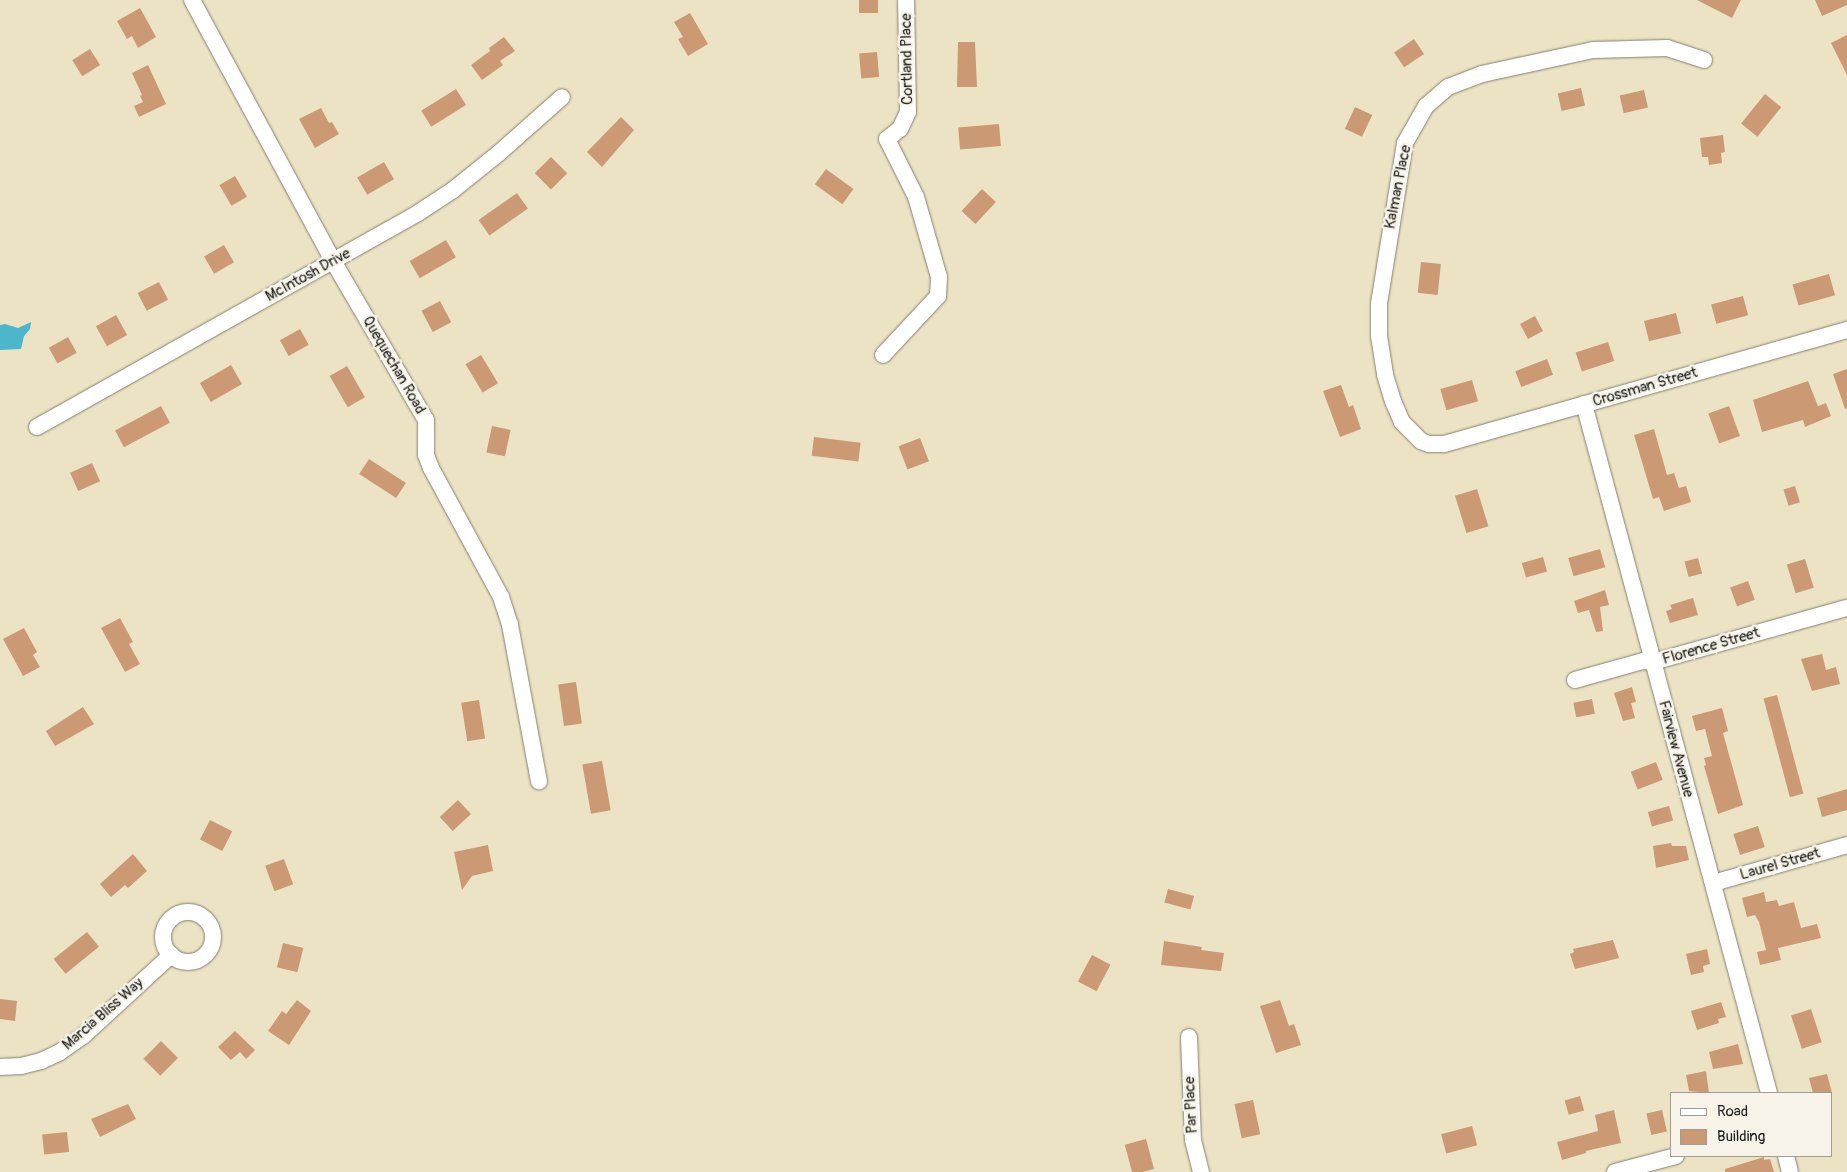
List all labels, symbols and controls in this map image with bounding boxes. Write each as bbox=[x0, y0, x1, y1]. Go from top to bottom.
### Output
street label: Cortland Place bbox=[897, 13, 917, 105]
street label: Kalman Place bbox=[1381, 144, 1415, 230]
street label: McIntosh Drive bbox=[262, 244, 354, 306]
street label: Quequechan Road bbox=[359, 313, 429, 417]
street label: Crossman Street bbox=[1591, 363, 1699, 411]
street label: Florence Street bbox=[1660, 624, 1762, 668]
street label: Fairview Avenue bbox=[1654, 699, 1698, 799]
street label: Laurel Street bbox=[1738, 844, 1822, 884]
street label: Marcia Bliss Way bbox=[59, 974, 147, 1054]
street label: Par Place bbox=[1181, 1076, 1201, 1134]
legend bbox=[1670, 1092, 1832, 1157]
text: Road bbox=[1717, 1102, 1748, 1121]
text: Building bbox=[1717, 1127, 1765, 1146]

